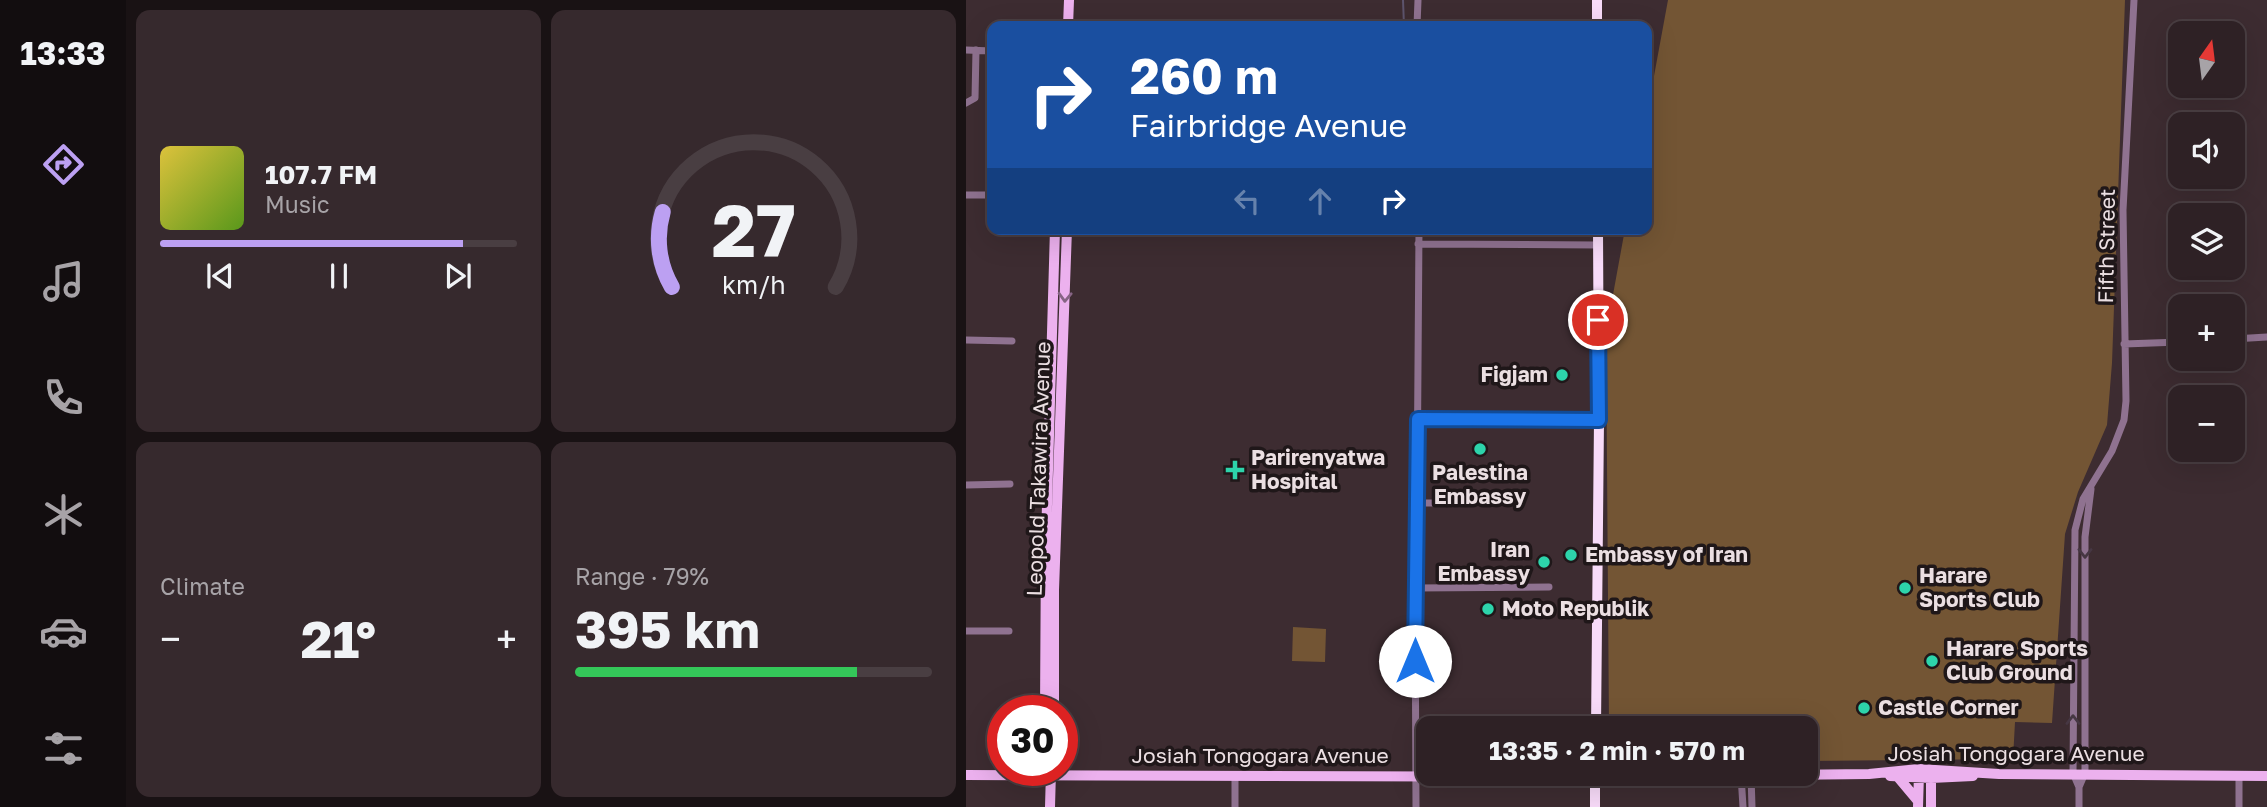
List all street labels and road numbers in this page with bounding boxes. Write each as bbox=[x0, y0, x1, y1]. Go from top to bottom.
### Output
street label: Fifth Street bbox=[2092, 188, 2120, 304]
street label: Leopold Takawira Avenue bbox=[1021, 341, 1055, 597]
street label: Josiah Tongogara Avenue bbox=[1887, 740, 2145, 766]
street label: Josiah Tongogara Avenue bbox=[1131, 742, 1389, 768]

